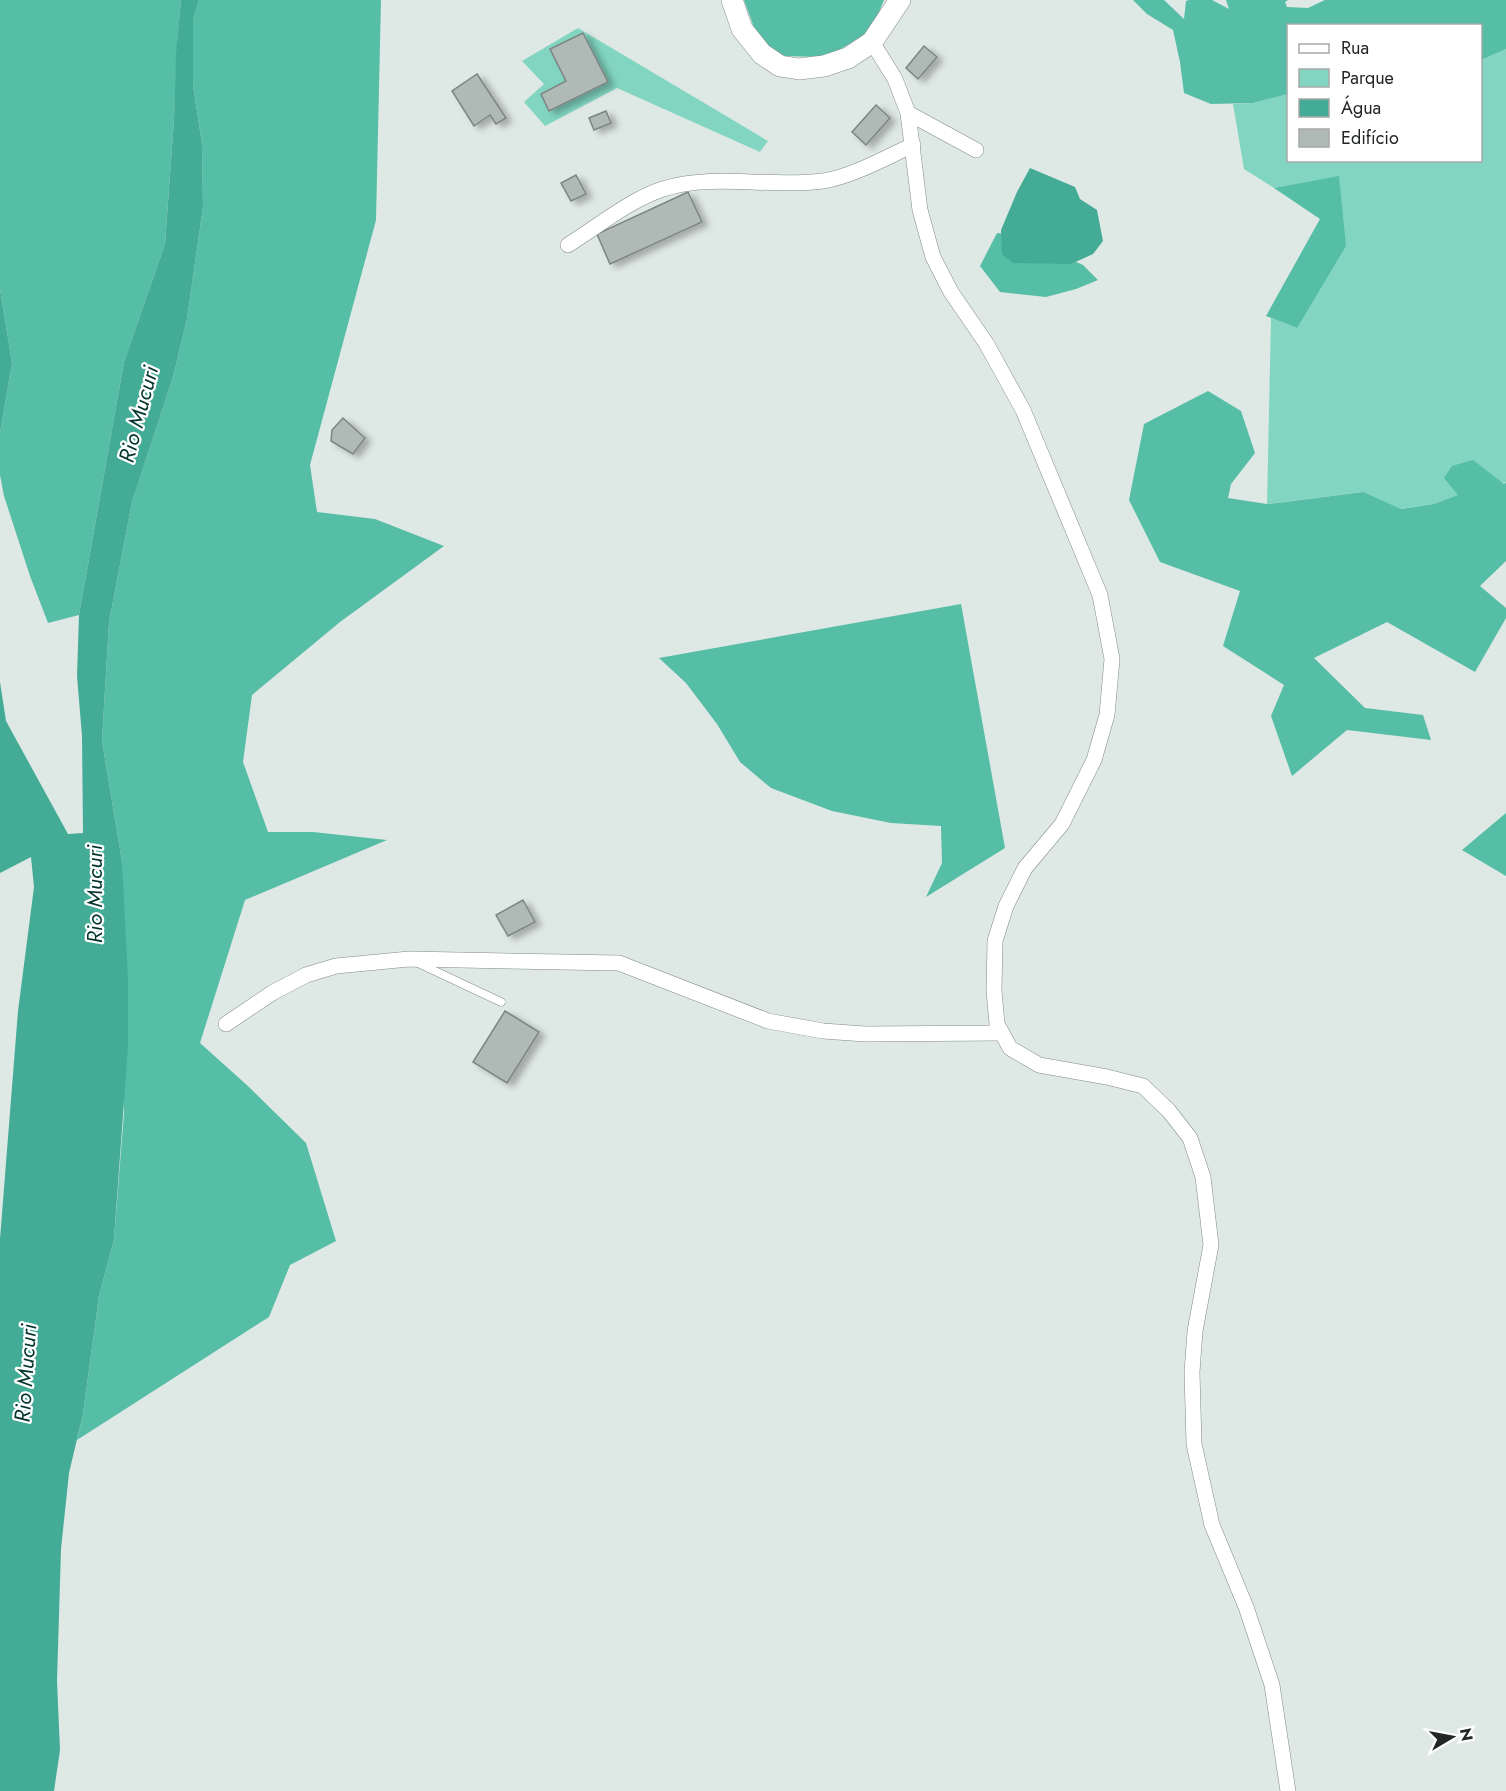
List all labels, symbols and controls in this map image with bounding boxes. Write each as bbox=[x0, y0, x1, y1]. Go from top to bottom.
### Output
legend bbox=[1287, 24, 1482, 162]
text: Rua bbox=[1341, 35, 1369, 61]
text: Parque bbox=[1341, 65, 1394, 91]
text: Água bbox=[1341, 95, 1381, 121]
text: Edifício bbox=[1341, 125, 1399, 151]
water label: Rio Mucuri bbox=[110, 362, 166, 466]
water label: Rio Mucuri bbox=[78, 844, 110, 943]
water label: Rio Mucuri bbox=[6, 1322, 44, 1423]
north arrow bbox=[1422, 1707, 1482, 1767]
text: N bbox=[1454, 1726, 1479, 1743]

